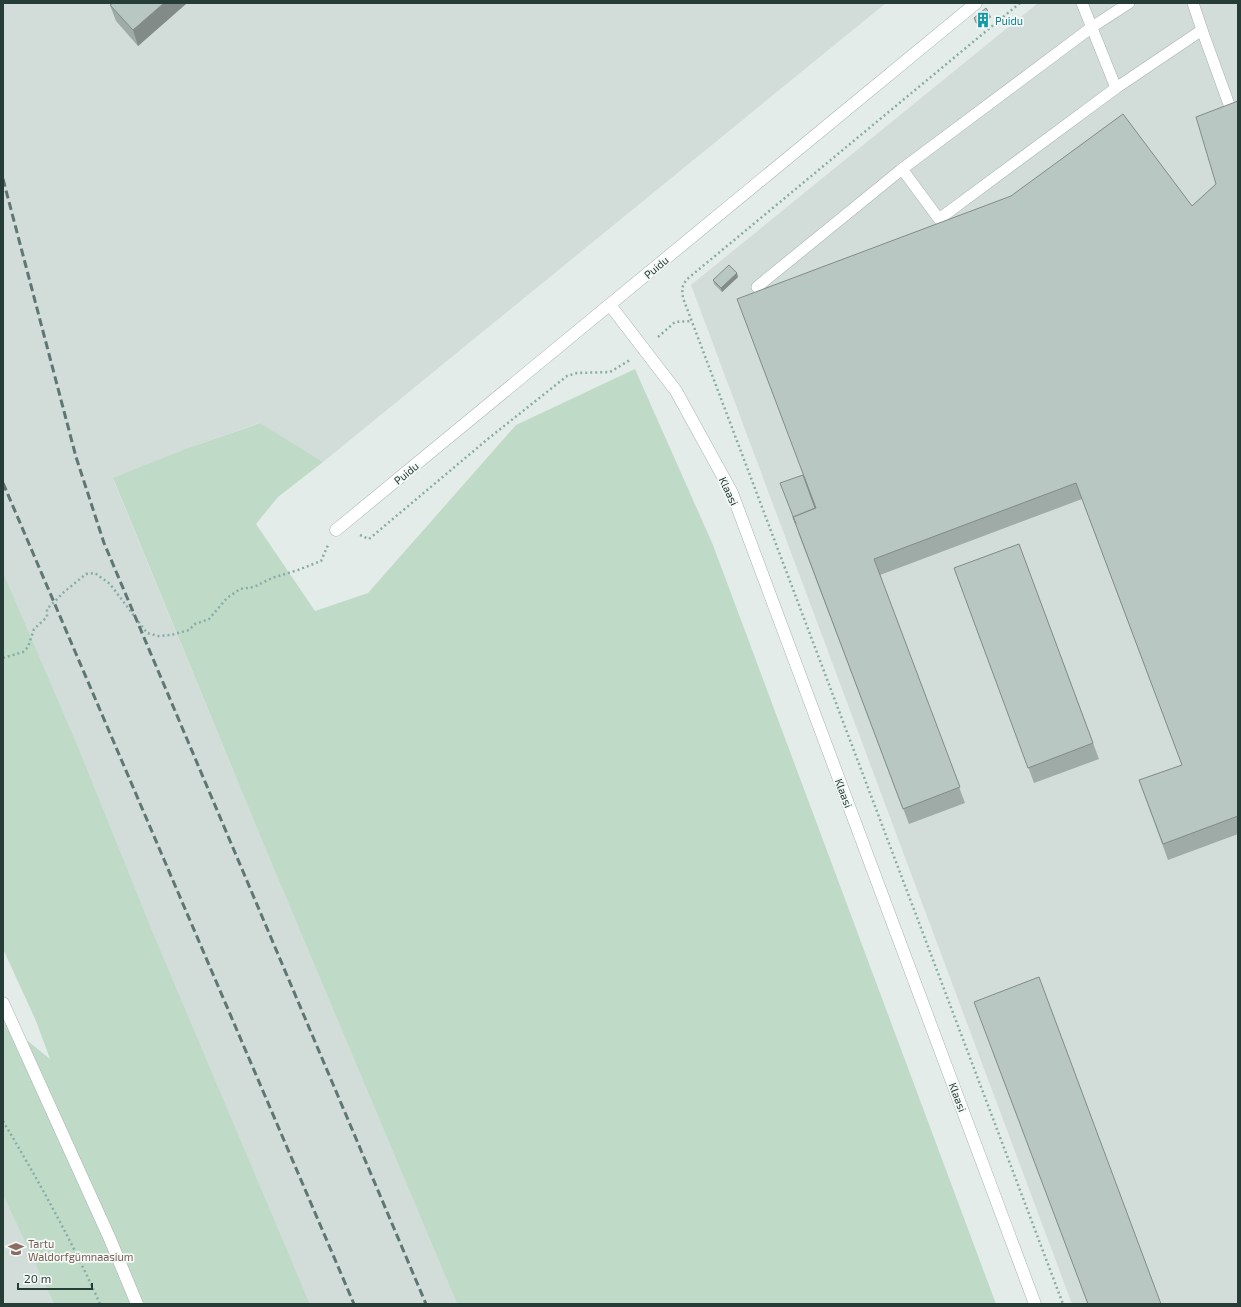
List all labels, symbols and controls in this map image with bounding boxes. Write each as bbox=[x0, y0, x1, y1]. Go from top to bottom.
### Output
building icon: Puidu bbox=[974, 11, 992, 29]
place label: Puidu bbox=[995, 14, 1023, 27]
street label: Puidu bbox=[641, 253, 671, 281]
street label: Puidu bbox=[391, 459, 421, 487]
street label: Klaasi bbox=[717, 475, 741, 507]
street label: Klaasi bbox=[833, 777, 855, 809]
street label: Klaasi bbox=[947, 1081, 969, 1113]
place label: Tartu Waldorfgümnaasium bbox=[28, 1237, 133, 1263]
school or university icon: Tartu Waldorfgümnaasium bbox=[7, 1240, 25, 1258]
scale bar bbox=[18, 1265, 92, 1291]
text: 20 m bbox=[24, 1271, 51, 1285]

